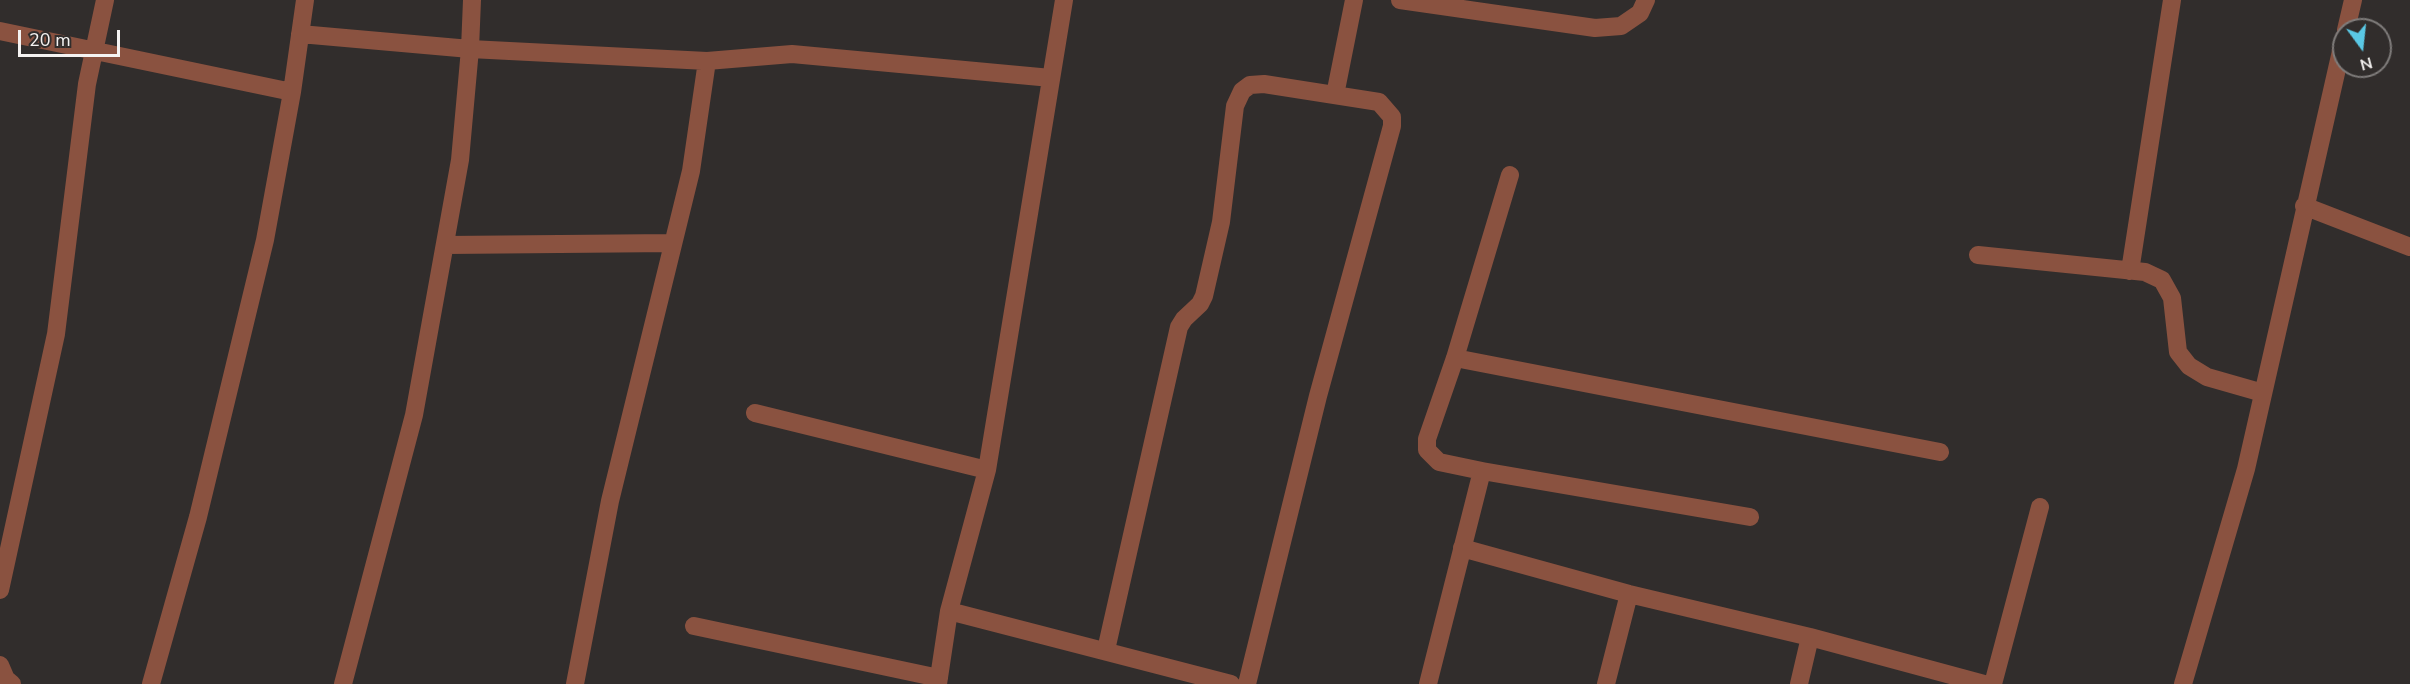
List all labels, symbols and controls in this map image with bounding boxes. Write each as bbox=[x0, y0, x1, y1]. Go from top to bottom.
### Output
scale bar bbox=[21, 18, 123, 56]
north arrow bbox=[2332, 18, 2392, 78]
text: 20 m bbox=[29, 28, 71, 52]
text: N bbox=[2358, 51, 2375, 76]

